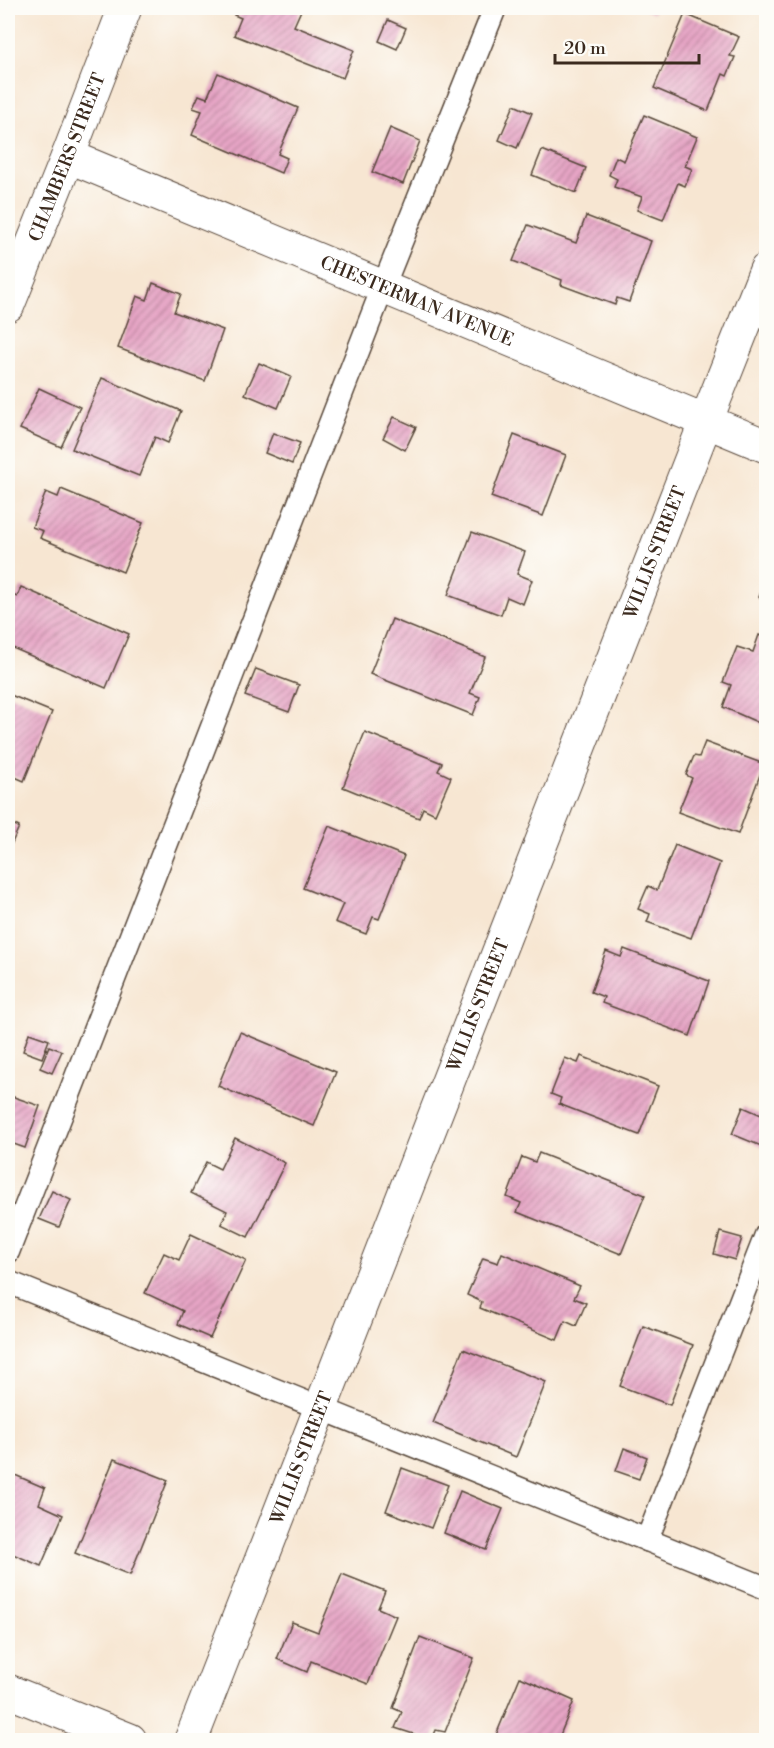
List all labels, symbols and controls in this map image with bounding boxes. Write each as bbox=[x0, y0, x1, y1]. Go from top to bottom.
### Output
scale bar bbox=[555, 27, 699, 65]
text: 20 m bbox=[564, 37, 606, 60]
street label: CHAMBERS STREET bbox=[23, 69, 111, 245]
street label: CHESTERMAN AVENUE bbox=[317, 251, 517, 351]
street label: WILLIS STREET bbox=[618, 482, 691, 623]
street label: WILLIS STREET bbox=[441, 935, 514, 1076]
street label: WILLIS STREET bbox=[265, 1388, 338, 1528]

